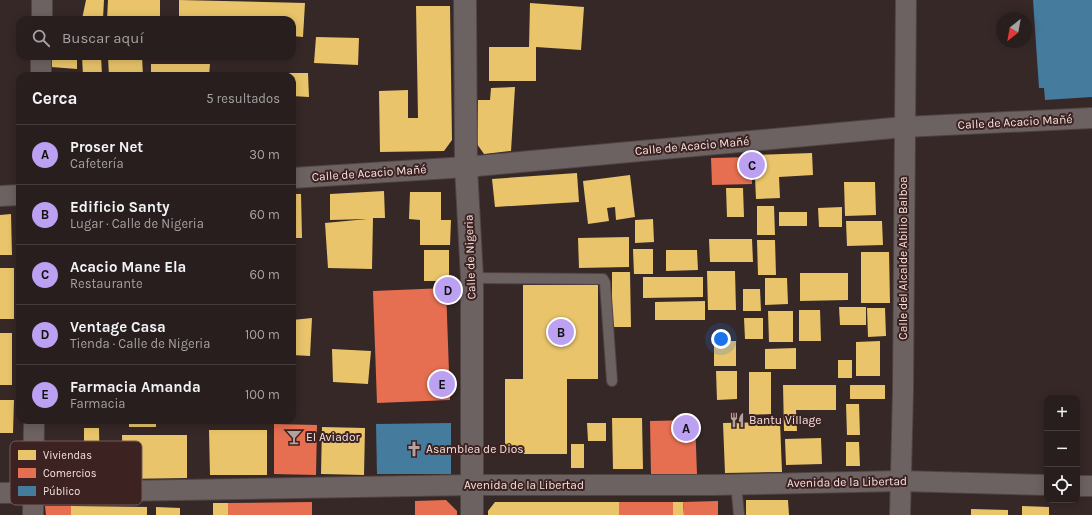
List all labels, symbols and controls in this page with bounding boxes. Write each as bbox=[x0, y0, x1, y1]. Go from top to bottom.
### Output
north arrow bbox=[996, 12, 1032, 48]
search box bbox=[16, 16, 296, 60]
icon: search bbox=[30, 27, 52, 49]
text: Buscar aquí bbox=[62, 29, 144, 47]
text: Cerca bbox=[32, 88, 77, 108]
text: 5 resultados bbox=[206, 91, 280, 106]
street label: Calle de Acacio Mañé bbox=[957, 112, 1073, 132]
street label: Calle de Acacio Mañé bbox=[634, 134, 750, 158]
text: Proser Net bbox=[70, 138, 143, 156]
text: A bbox=[41, 147, 49, 162]
text: 30 m bbox=[249, 147, 280, 162]
pin: C bbox=[739, 150, 765, 180]
text: Cafetería bbox=[70, 156, 124, 171]
street label: Calle de Acacio Mañé bbox=[311, 162, 427, 184]
street label: Calle del Alcalde Abilio Balboa bbox=[896, 176, 910, 340]
text: Edificio Santy bbox=[70, 198, 170, 216]
text: B bbox=[41, 207, 49, 222]
text: 60 m bbox=[250, 207, 280, 222]
street label: Calle de Nigeria bbox=[462, 214, 478, 300]
text: Lugar · Calle de Nigeria bbox=[70, 216, 204, 231]
text: Acacio Mane Ela bbox=[70, 258, 186, 276]
text: C bbox=[41, 267, 49, 282]
text: 60 m bbox=[250, 267, 280, 282]
pin: D bbox=[435, 275, 461, 305]
text: Restaurante bbox=[70, 276, 143, 291]
pin: B bbox=[548, 317, 574, 347]
text: Ventage Casa bbox=[70, 318, 166, 336]
text: D bbox=[41, 327, 49, 342]
text: 100 m bbox=[245, 327, 280, 342]
your location bbox=[711, 329, 731, 349]
text: Tienda · Calle de Nigeria bbox=[70, 336, 210, 351]
pin: E bbox=[429, 369, 455, 399]
text: Farmacia Amanda bbox=[70, 378, 201, 396]
text: E bbox=[41, 387, 49, 402]
text: 100 m bbox=[245, 387, 280, 402]
map controls bbox=[1044, 395, 1080, 503]
button: + bbox=[1044, 395, 1080, 431]
text: Farmacia bbox=[70, 396, 125, 411]
restaurant icon: Bantu Village bbox=[728, 411, 746, 429]
pin: A bbox=[673, 413, 699, 443]
place label: Bantu Village bbox=[749, 413, 822, 427]
bar icon: El Aviador bbox=[285, 428, 303, 446]
place label: El Aviador bbox=[306, 430, 360, 444]
button: − bbox=[1044, 431, 1080, 467]
church icon: Asamblea de Dios bbox=[405, 440, 423, 458]
legend bbox=[10, 441, 142, 505]
place label: Asamblea de Dios bbox=[426, 442, 524, 456]
text: Viviendas bbox=[43, 449, 92, 462]
text: Comercios bbox=[43, 467, 97, 480]
button: locate bbox=[1044, 467, 1080, 503]
street label: Avenida de la Libertad bbox=[787, 474, 907, 490]
street label: Avenida de la Libertad bbox=[464, 478, 584, 492]
text: Público bbox=[43, 485, 80, 498]

